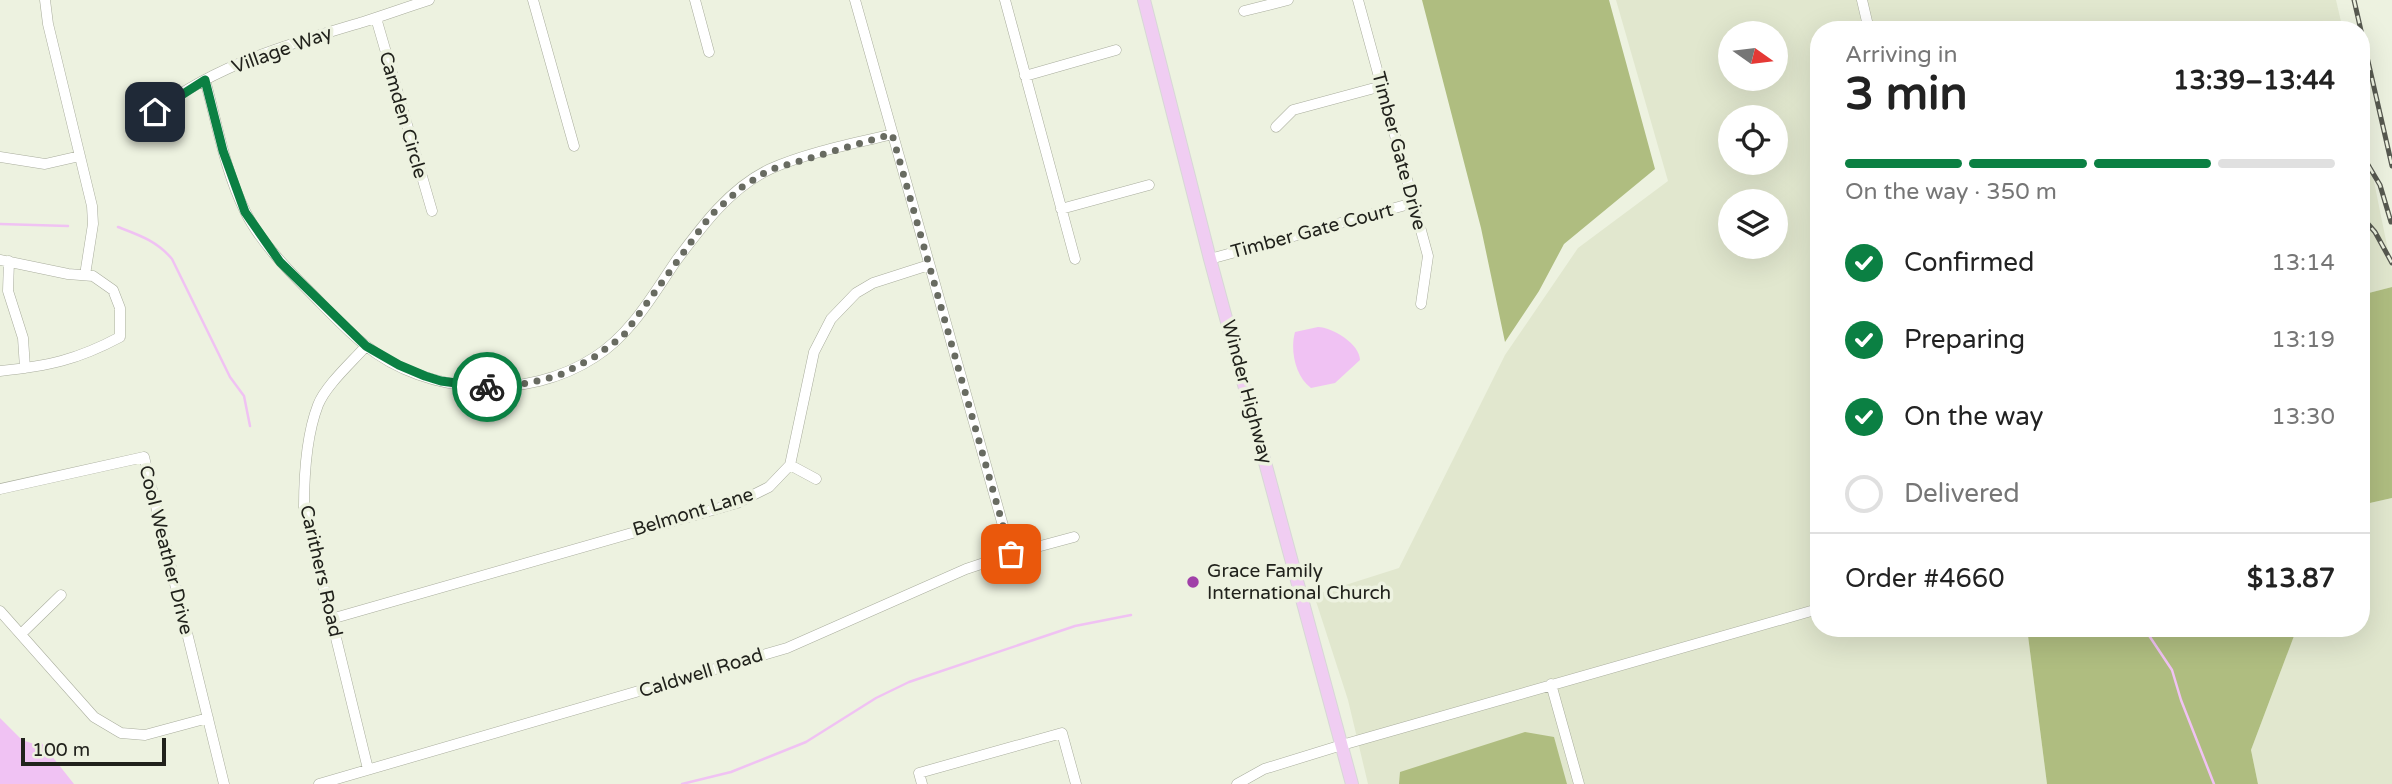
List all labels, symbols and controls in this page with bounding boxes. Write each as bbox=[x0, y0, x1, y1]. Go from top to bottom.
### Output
north arrow bbox=[1718, 21, 1788, 91]
map controls bbox=[1718, 21, 1788, 259]
street label: Village Way bbox=[229, 22, 335, 78]
text: Arriving in bbox=[1845, 41, 1958, 69]
street label: Camden Circle bbox=[374, 49, 432, 181]
text: 13:39–13:44 bbox=[2173, 65, 2335, 96]
text: 3 min bbox=[1845, 67, 1968, 122]
street label: Timber Gate Drive bbox=[1367, 69, 1431, 233]
pin bbox=[125, 82, 185, 142]
icon: home bbox=[136, 93, 174, 131]
button: locate bbox=[1718, 105, 1788, 175]
text: On the way · 350 m bbox=[1845, 178, 2057, 206]
button: layers bbox=[1718, 189, 1788, 259]
street label: Timber Gate Court bbox=[1229, 199, 1395, 263]
icon: check bbox=[1845, 244, 1883, 282]
text: Confirmed bbox=[1904, 247, 2034, 278]
text: 13:14 bbox=[2271, 249, 2335, 277]
street label: Winder Highway bbox=[1217, 318, 1277, 466]
icon: check bbox=[1845, 321, 1883, 359]
text: Preparing bbox=[1904, 324, 2025, 355]
text: 13:19 bbox=[2271, 326, 2335, 354]
courier bbox=[452, 352, 522, 422]
icon: bike bbox=[468, 368, 506, 406]
icon: check bbox=[1845, 398, 1883, 436]
text: On the way bbox=[1904, 401, 2044, 432]
text: 13:30 bbox=[2271, 403, 2335, 431]
street label: Cool Weather Drive bbox=[134, 463, 198, 637]
text: Delivered bbox=[1904, 478, 2020, 509]
street label: Belmont Lane bbox=[630, 483, 756, 541]
street label: Carithers Road bbox=[295, 503, 347, 639]
pin bbox=[981, 524, 1041, 584]
icon: bag bbox=[992, 535, 1030, 573]
place label: Grace Family International Church bbox=[1207, 560, 1391, 604]
text: Order #4660 bbox=[1845, 563, 2005, 594]
text: $13.87 bbox=[2247, 563, 2335, 594]
marker: Grace Family International Church bbox=[1185, 574, 1201, 590]
street label: Caldwell Road bbox=[636, 644, 766, 702]
scale bar bbox=[21, 735, 166, 767]
text: 100 m bbox=[32, 739, 90, 761]

